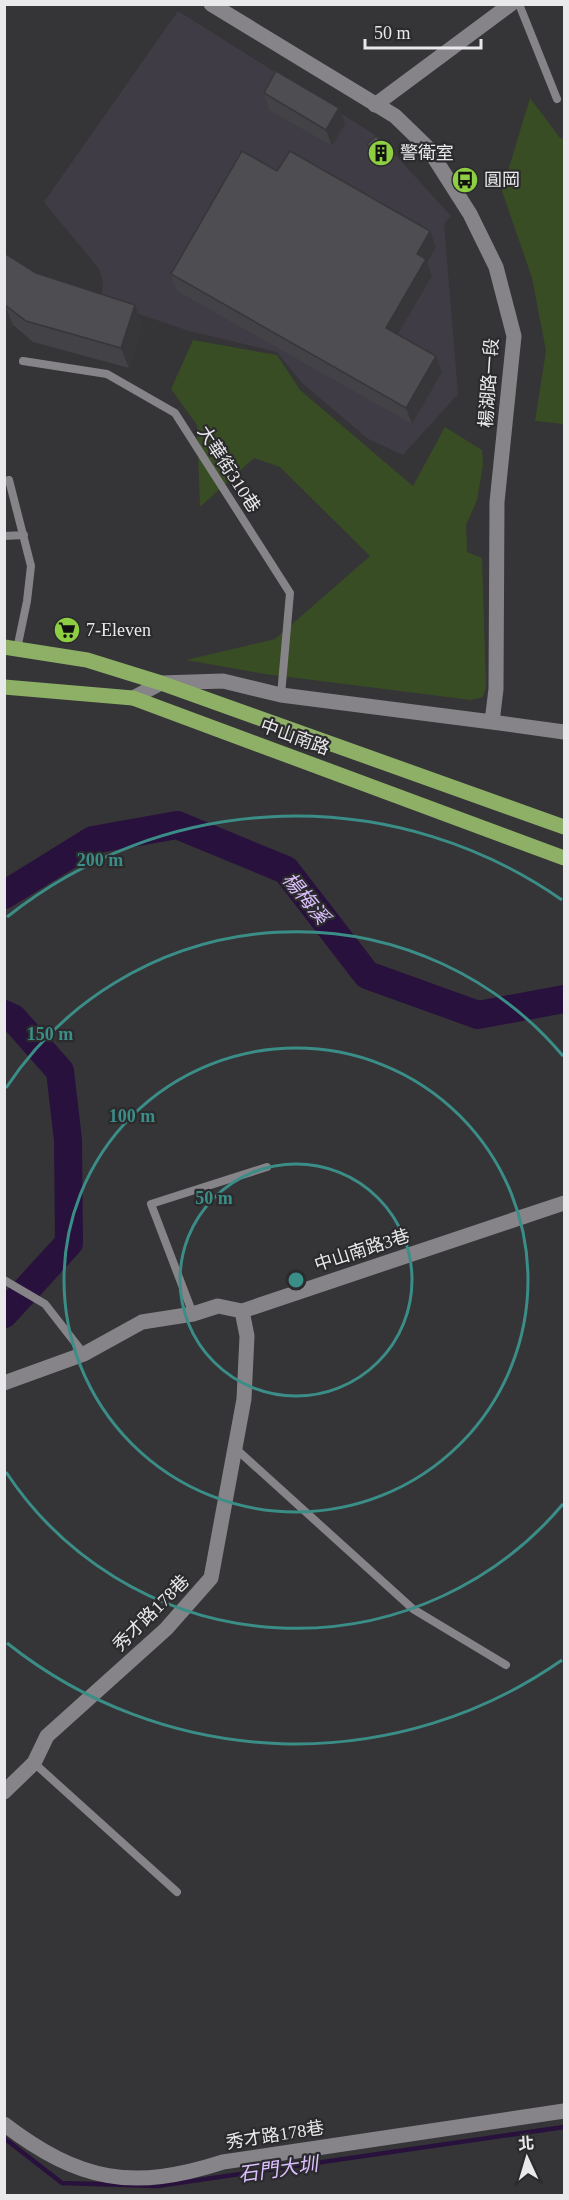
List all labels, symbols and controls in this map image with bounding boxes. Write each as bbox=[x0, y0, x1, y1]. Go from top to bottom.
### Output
scale bar bbox=[365, 12, 480, 50]
text: 50 m bbox=[374, 23, 411, 43]
building icon: 警衛室 bbox=[366, 138, 396, 168]
place label: 警衛室 bbox=[400, 143, 454, 163]
bus stop icon: 圓岡 bbox=[450, 165, 480, 195]
place label: 圓岡 bbox=[484, 170, 520, 190]
street label: 楊湖路一段 bbox=[476, 337, 502, 429]
street label: 大華街310巷 bbox=[194, 422, 264, 516]
supermarket icon: 7-Eleven bbox=[52, 615, 82, 645]
place label: 7-Eleven bbox=[86, 620, 151, 640]
street label: 中山南路 bbox=[258, 715, 332, 759]
text: 200 m bbox=[77, 850, 123, 870]
water label: 楊梅溪 bbox=[278, 868, 336, 930]
text: 150 m bbox=[27, 1024, 73, 1044]
text: 100 m bbox=[109, 1106, 155, 1126]
text: 50 m bbox=[195, 1188, 233, 1208]
street label: 中山南路3巷 bbox=[312, 1225, 412, 1275]
centre of rings bbox=[286, 1270, 306, 1290]
street label: 秀才路178巷 bbox=[109, 1571, 193, 1655]
street label: 秀才路178巷 bbox=[225, 2117, 325, 2153]
north arrow bbox=[497, 2128, 557, 2188]
text: 北 bbox=[517, 2134, 535, 2153]
water label: 石門大圳 bbox=[237, 2152, 322, 2185]

